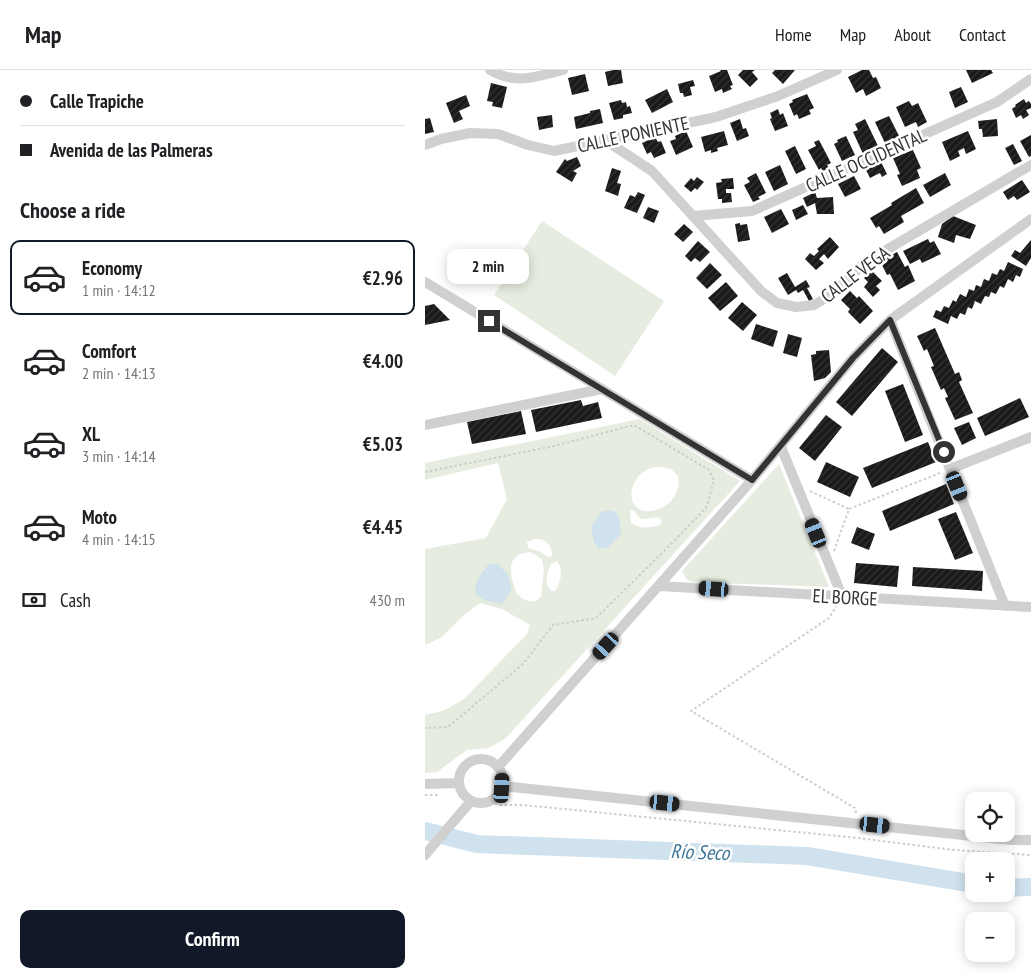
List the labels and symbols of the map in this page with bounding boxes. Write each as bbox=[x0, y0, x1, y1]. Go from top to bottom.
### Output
street label: CALLE PONIENTE bbox=[575, 110, 691, 158]
street label: CALLE OCCIDENTAL bbox=[802, 123, 930, 197]
street label: CALLE VEGA bbox=[816, 240, 894, 308]
callout: 2 min bbox=[448, 248, 530, 284]
route end bbox=[478, 310, 500, 332]
route start bbox=[933, 441, 955, 463]
car bbox=[944, 469, 969, 503]
car bbox=[803, 516, 828, 550]
car bbox=[698, 580, 729, 598]
street label: EL BORGE bbox=[812, 583, 878, 611]
car bbox=[590, 630, 621, 662]
car bbox=[493, 773, 510, 803]
car bbox=[649, 794, 680, 812]
car bbox=[859, 816, 890, 834]
water label: Río Seco bbox=[670, 838, 731, 866]

